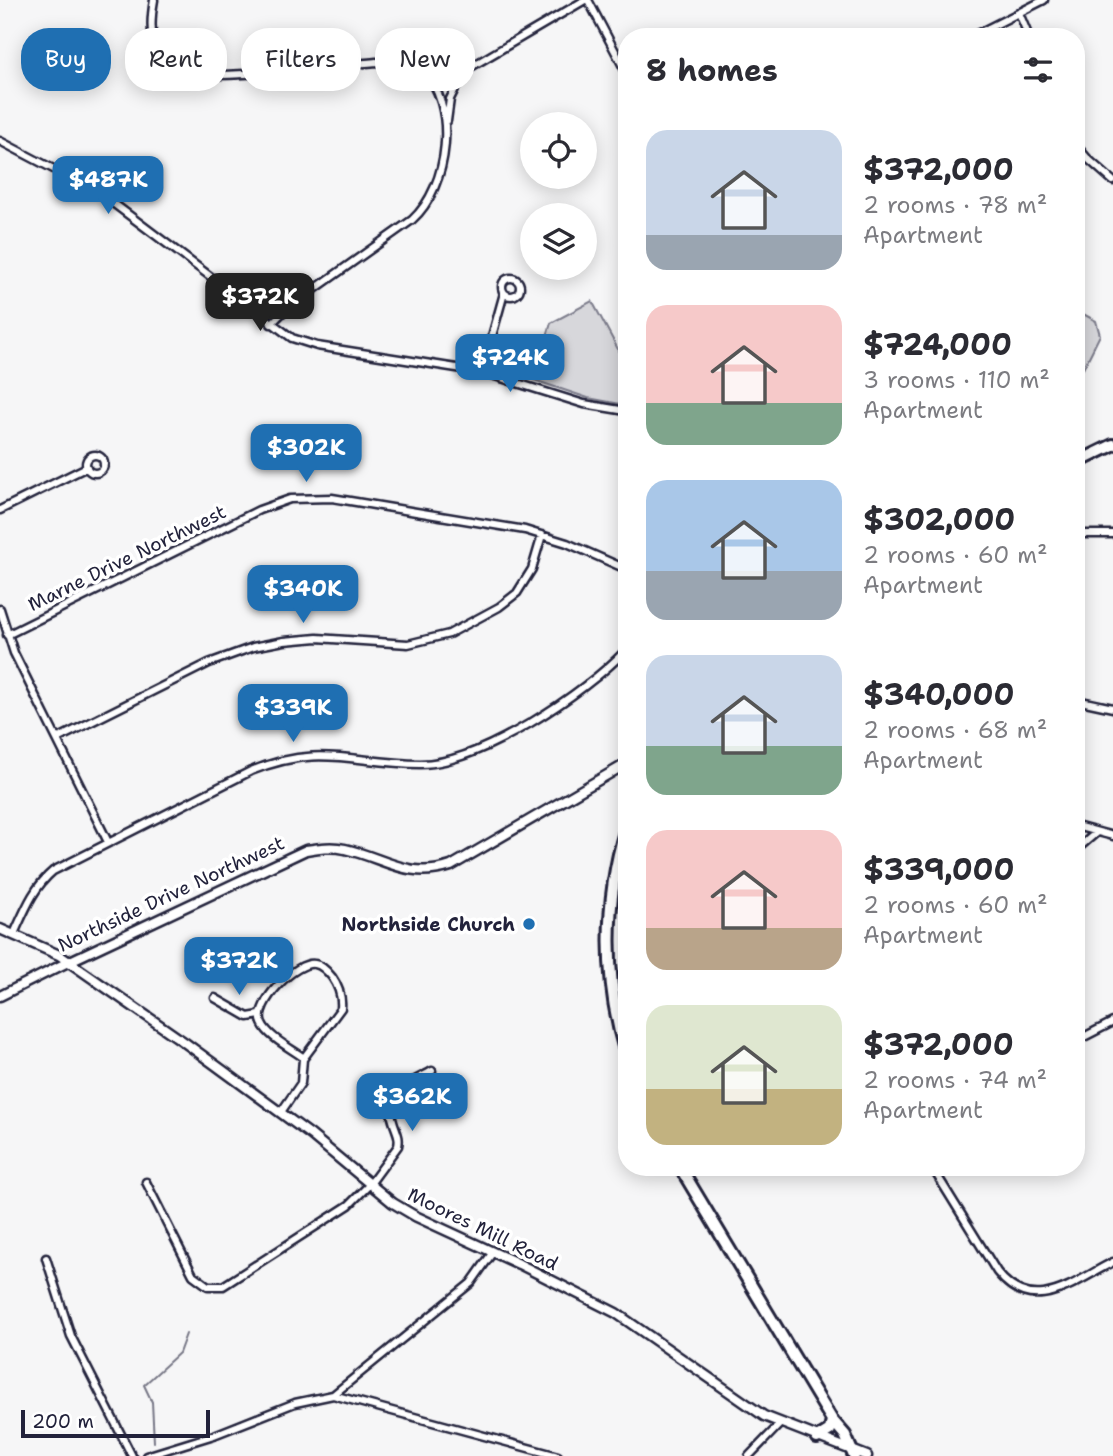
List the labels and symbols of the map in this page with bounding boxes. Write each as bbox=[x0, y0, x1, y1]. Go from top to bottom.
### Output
pin: $487K bbox=[59, 156, 157, 216]
pin: $372K bbox=[211, 274, 309, 333]
pin: $724K bbox=[461, 334, 559, 394]
pin: $302K bbox=[257, 424, 355, 484]
street label: Marne Drive Northwest bbox=[24, 499, 230, 617]
pin: $340K bbox=[254, 566, 352, 625]
pin: $339K bbox=[244, 684, 342, 744]
street label: Northside Drive Northwest bbox=[54, 830, 288, 958]
place label: Northside Church bbox=[342, 912, 515, 937]
marker: Northside Church bbox=[521, 916, 537, 932]
pin: $372K bbox=[190, 937, 288, 997]
pin: $362K bbox=[363, 1074, 461, 1133]
street label: Moores Mill Road bbox=[404, 1182, 562, 1276]
scale bar bbox=[21, 1407, 210, 1439]

